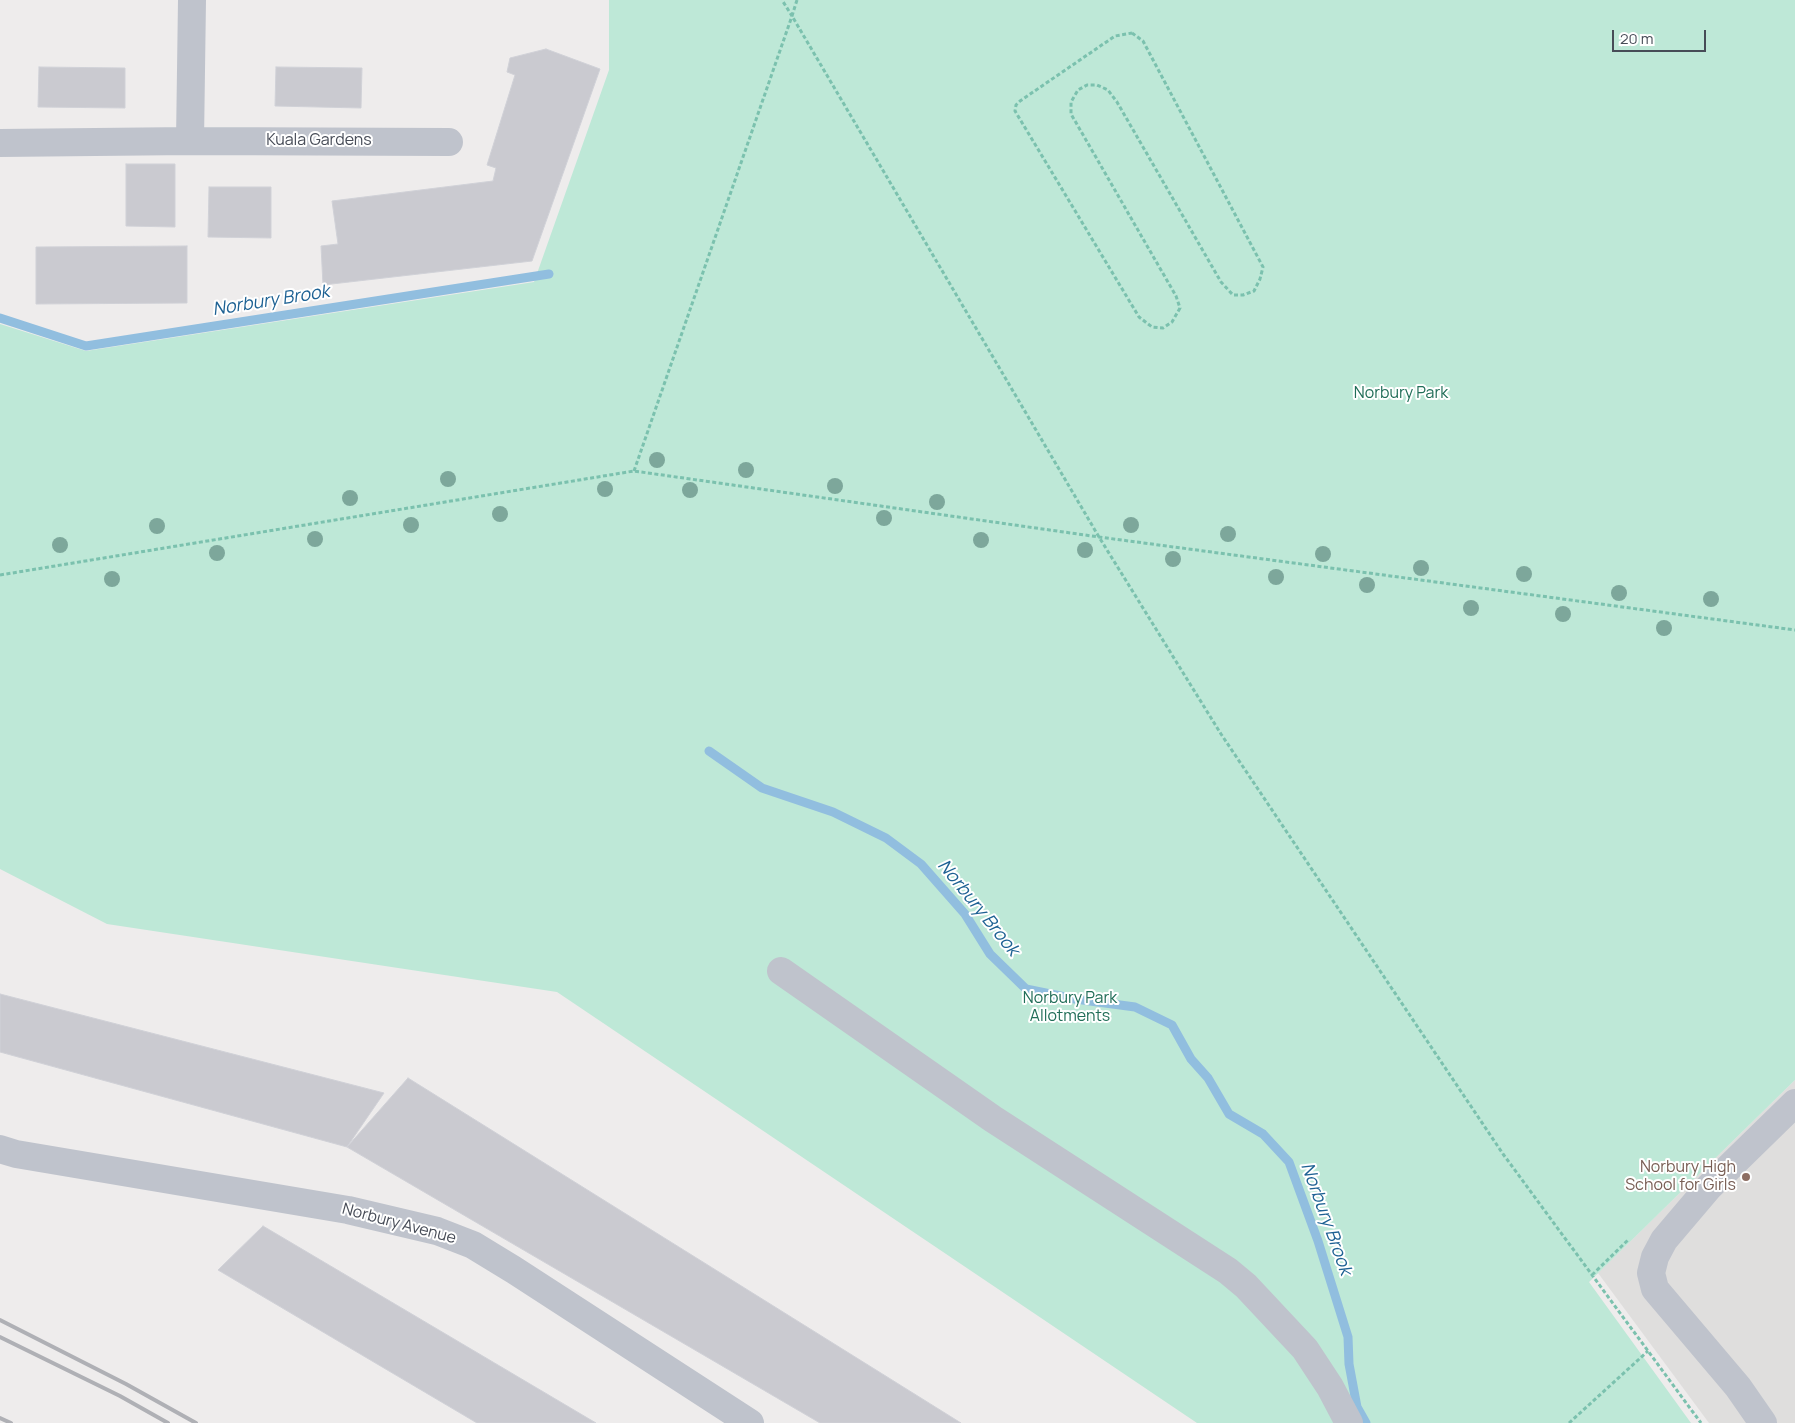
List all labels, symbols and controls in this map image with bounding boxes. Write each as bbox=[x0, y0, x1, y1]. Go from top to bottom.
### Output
scale bar bbox=[1615, 20, 1709, 52]
text: 20 m bbox=[1620, 28, 1653, 49]
street label: Kuala Gardens bbox=[266, 131, 372, 151]
water label: Norbury Brook bbox=[211, 281, 331, 321]
park label: Norbury Park bbox=[1354, 384, 1448, 404]
water label: Norbury Brook bbox=[933, 855, 1023, 961]
park label: Norbury Park Allotments bbox=[1023, 989, 1117, 1027]
place label: Norbury High School for Girls bbox=[1625, 1158, 1736, 1196]
water label: Norbury Brook bbox=[1296, 1160, 1356, 1278]
marker: Norbury High School for Girls bbox=[1740, 1171, 1752, 1183]
street label: Norbury Avenue bbox=[340, 1200, 458, 1248]

